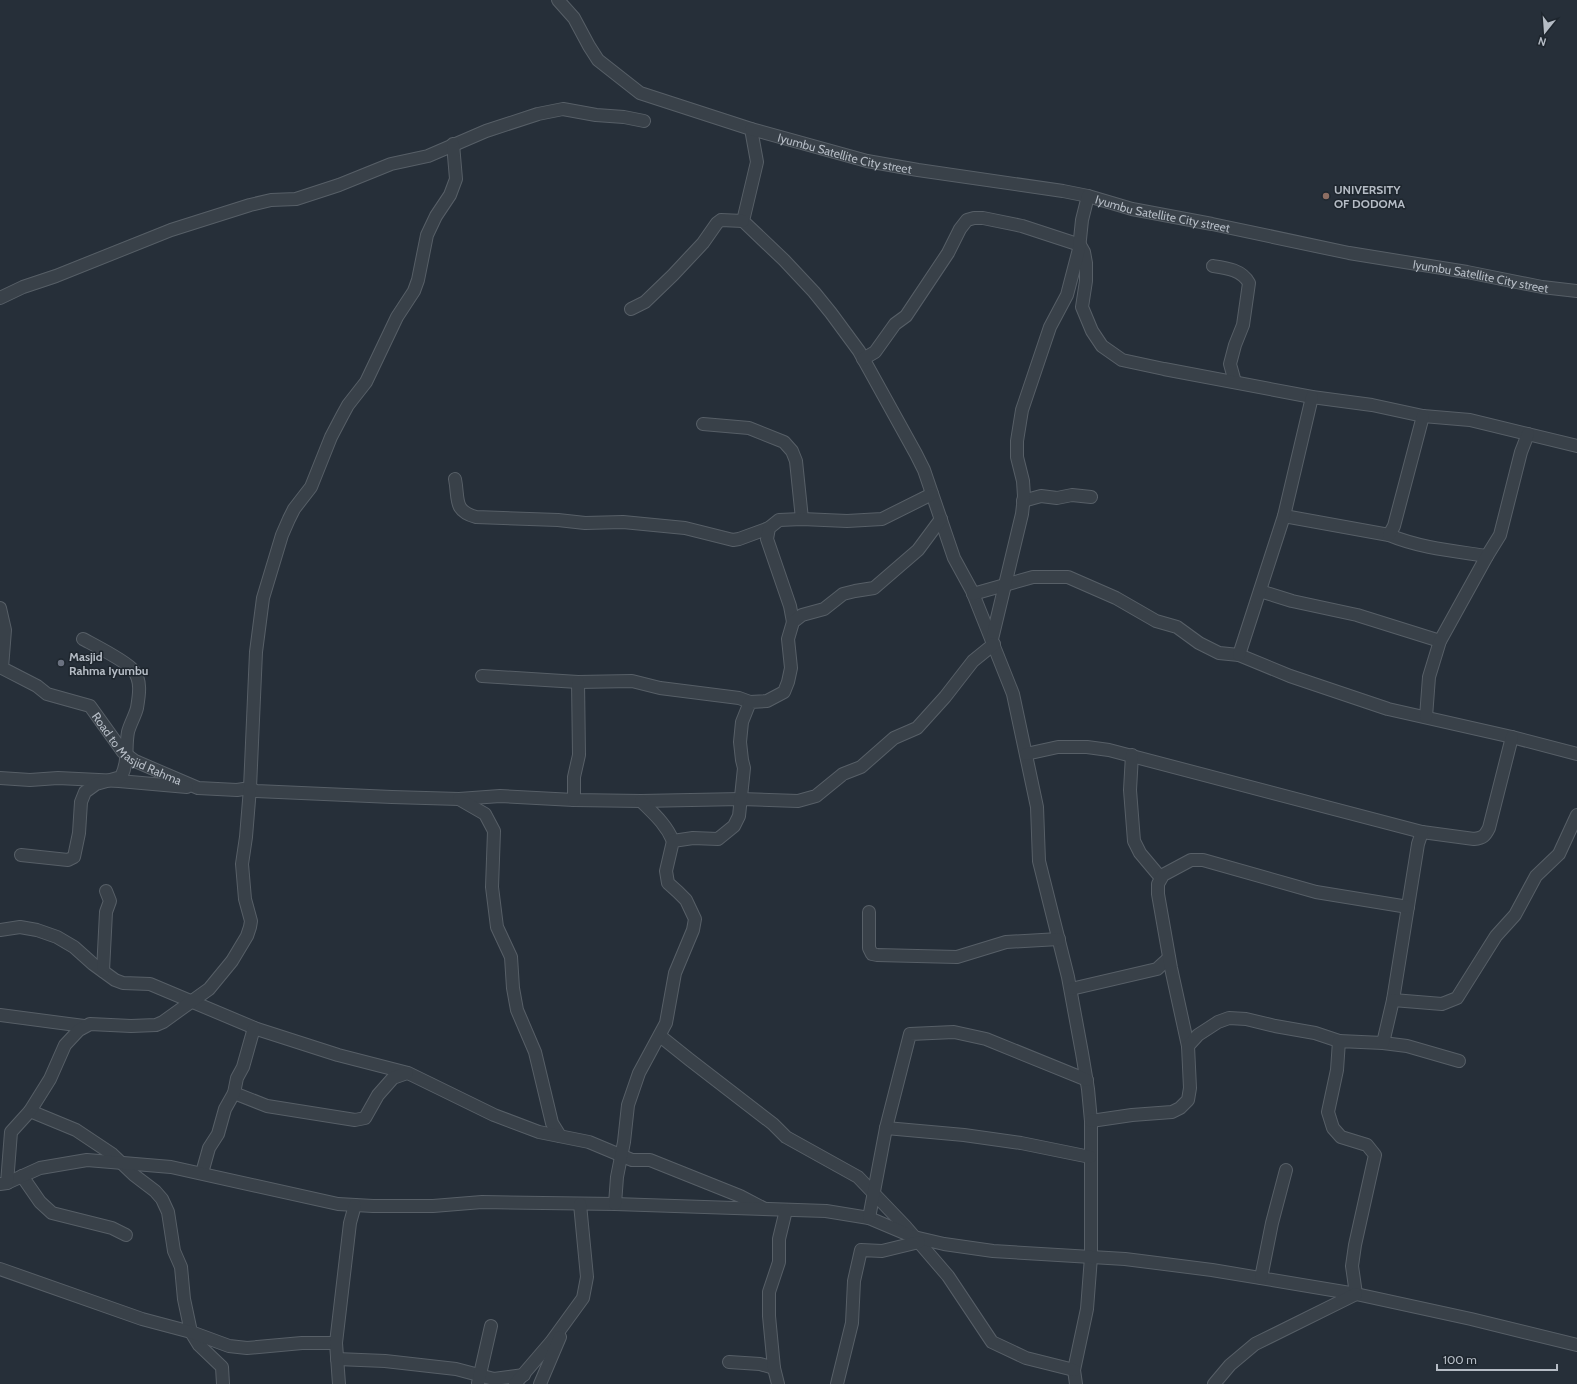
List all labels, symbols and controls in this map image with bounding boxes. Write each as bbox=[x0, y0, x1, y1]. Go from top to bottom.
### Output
north arrow bbox=[1525, 12, 1565, 52]
text: N bbox=[1536, 34, 1548, 49]
street label: Iyumbu Satellite City street bbox=[776, 129, 913, 176]
place label: UNIVERSITY OF DODOMA bbox=[1334, 182, 1406, 211]
street label: Iyumbu Satellite City street bbox=[1094, 191, 1232, 235]
marker: UNIVERSITY OF DODOMA bbox=[1321, 191, 1331, 201]
street label: Iyumbu Satellite City street bbox=[1412, 256, 1549, 295]
place label: Masjid Rahma Iyumbu bbox=[69, 649, 148, 678]
marker: Masjid Rahma Iyumbu bbox=[56, 658, 66, 668]
street label: Road to Masjid Rahma bbox=[89, 709, 184, 788]
scale bar bbox=[1437, 1346, 1557, 1372]
text: 100 m bbox=[1443, 1352, 1477, 1367]

